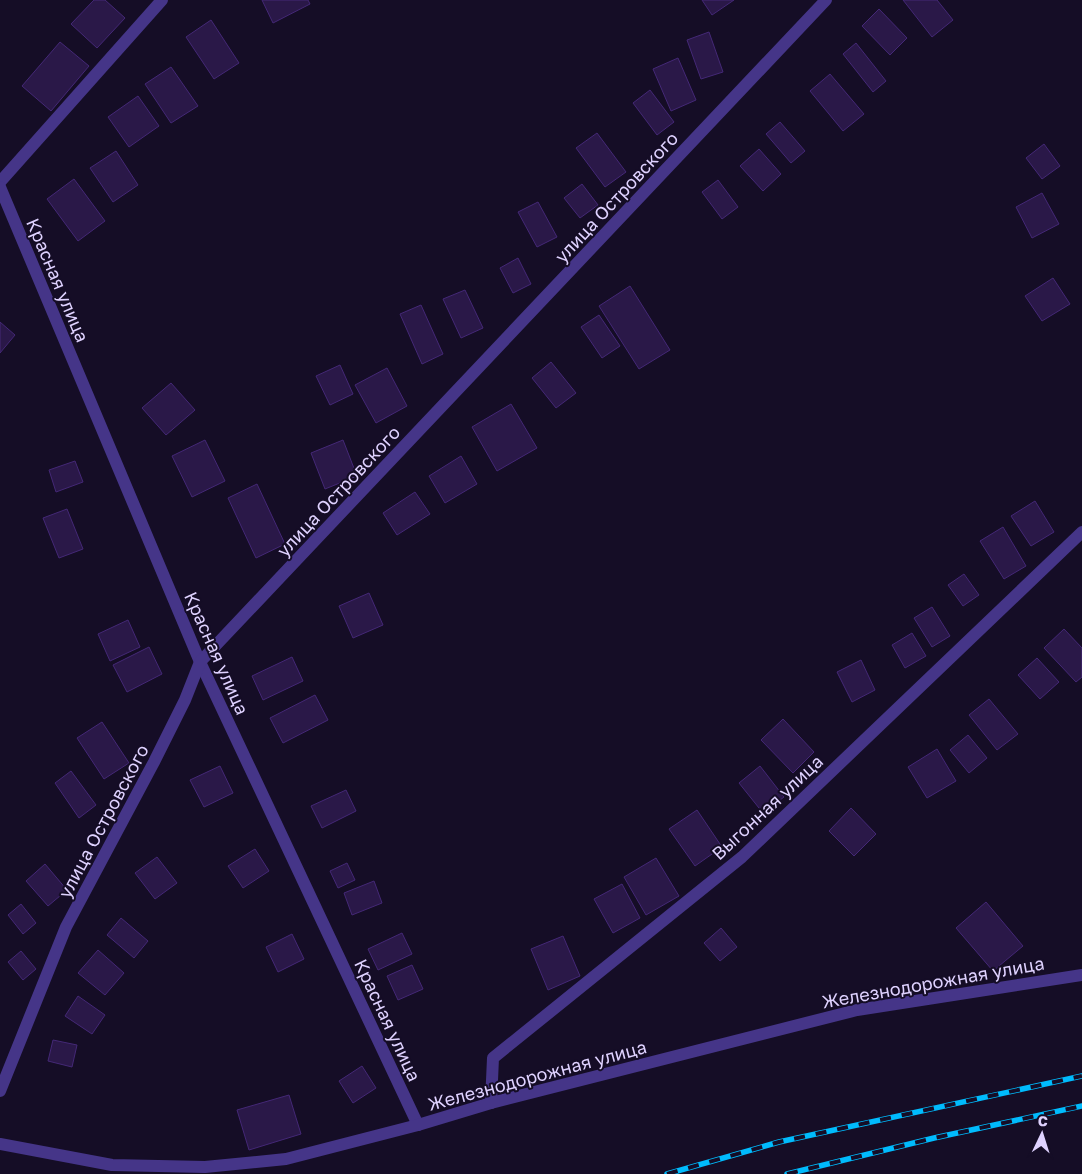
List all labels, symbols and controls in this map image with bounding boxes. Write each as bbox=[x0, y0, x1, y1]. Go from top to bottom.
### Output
street label: улица Островского bbox=[550, 127, 682, 267]
street label: Красная улица bbox=[22, 215, 94, 345]
street label: улица Островского bbox=[272, 421, 404, 561]
street label: Красная улица bbox=[180, 588, 254, 718]
street label: улица Островского bbox=[53, 740, 153, 902]
street label: Выгонная улица bbox=[707, 750, 827, 864]
street label: Железнодорожная улица bbox=[820, 952, 1046, 1012]
street label: Красная улица bbox=[350, 955, 426, 1085]
street label: Железнодорожная улица bbox=[425, 1035, 649, 1115]
north arrow bbox=[1017, 1109, 1067, 1159]
text: С bbox=[1037, 1112, 1049, 1129]

